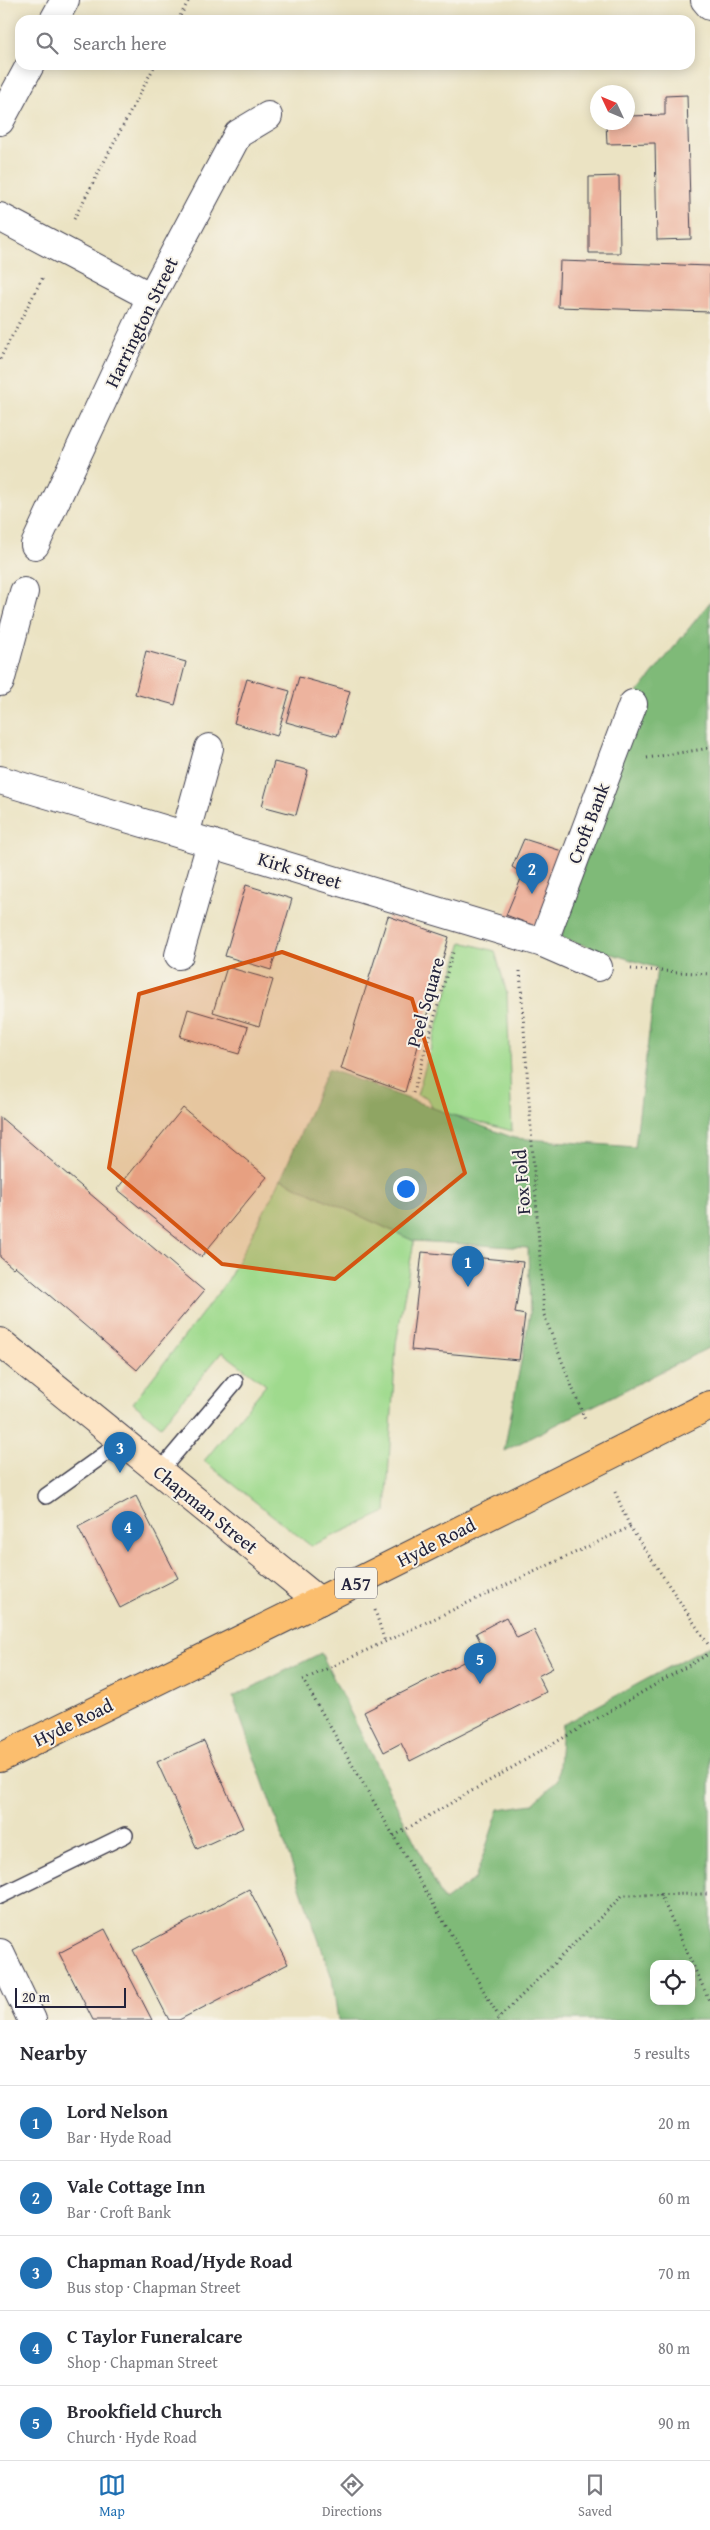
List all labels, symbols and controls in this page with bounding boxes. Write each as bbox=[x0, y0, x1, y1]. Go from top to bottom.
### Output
search box bbox=[15, 15, 695, 70]
icon: search bbox=[33, 29, 61, 57]
text: Search here bbox=[73, 29, 167, 57]
north arrow bbox=[590, 85, 635, 130]
street label: Harrington Street bbox=[97, 252, 185, 392]
street label: Croft Bank bbox=[560, 778, 616, 868]
street label: Kirk Street bbox=[255, 844, 346, 896]
pin: 2 bbox=[516, 853, 548, 894]
street label: Peel Square bbox=[399, 954, 451, 1050]
street label: Fox Fold bbox=[505, 1148, 537, 1216]
your location bbox=[393, 1176, 419, 1202]
pin: 1 bbox=[452, 1246, 484, 1287]
pin: 3 bbox=[104, 1432, 136, 1473]
street label: Chapman Street bbox=[148, 1458, 265, 1560]
street label: Hyde Road bbox=[392, 1510, 481, 1574]
pin: 4 bbox=[112, 1511, 144, 1552]
road number: A57 bbox=[335, 1568, 377, 1599]
pin: 5 bbox=[464, 1643, 496, 1684]
street label: Hyde Road bbox=[29, 1690, 118, 1753]
map controls bbox=[650, 1960, 695, 2005]
button: locate bbox=[650, 1960, 695, 2005]
scale bar bbox=[15, 1985, 126, 2008]
text: 20 m bbox=[22, 1987, 50, 2007]
text: Nearby bbox=[20, 2037, 87, 2068]
text: 5 results bbox=[633, 2041, 690, 2065]
text: Lord Nelson bbox=[67, 2097, 168, 2125]
text: 1 bbox=[32, 2111, 40, 2135]
text: 20 m bbox=[658, 2111, 690, 2135]
text: Bar · Hyde Road bbox=[67, 2125, 172, 2149]
text: Vale Cottage Inn bbox=[67, 2172, 205, 2200]
text: 2 bbox=[32, 2186, 40, 2210]
text: 60 m bbox=[658, 2186, 690, 2210]
text: Bar · Croft Bank bbox=[67, 2200, 171, 2224]
text: Chapman Road/Hyde Road bbox=[67, 2247, 292, 2275]
text: 3 bbox=[32, 2261, 40, 2285]
text: 70 m bbox=[658, 2261, 690, 2285]
text: Bus stop · Chapman Street bbox=[67, 2275, 241, 2299]
text: C Taylor Funeralcare bbox=[67, 2322, 243, 2350]
text: 4 bbox=[32, 2336, 40, 2360]
text: 80 m bbox=[658, 2336, 690, 2360]
text: Shop · Chapman Street bbox=[67, 2350, 218, 2374]
text: Brookfield Church bbox=[67, 2397, 222, 2425]
text: 5 bbox=[32, 2411, 40, 2435]
text: 90 m bbox=[658, 2411, 690, 2435]
text: Church · Hyde Road bbox=[67, 2425, 197, 2449]
tab: Map bbox=[98, 2471, 126, 2521]
tab: Directions bbox=[322, 2471, 382, 2521]
tab: Saved bbox=[578, 2471, 612, 2521]

